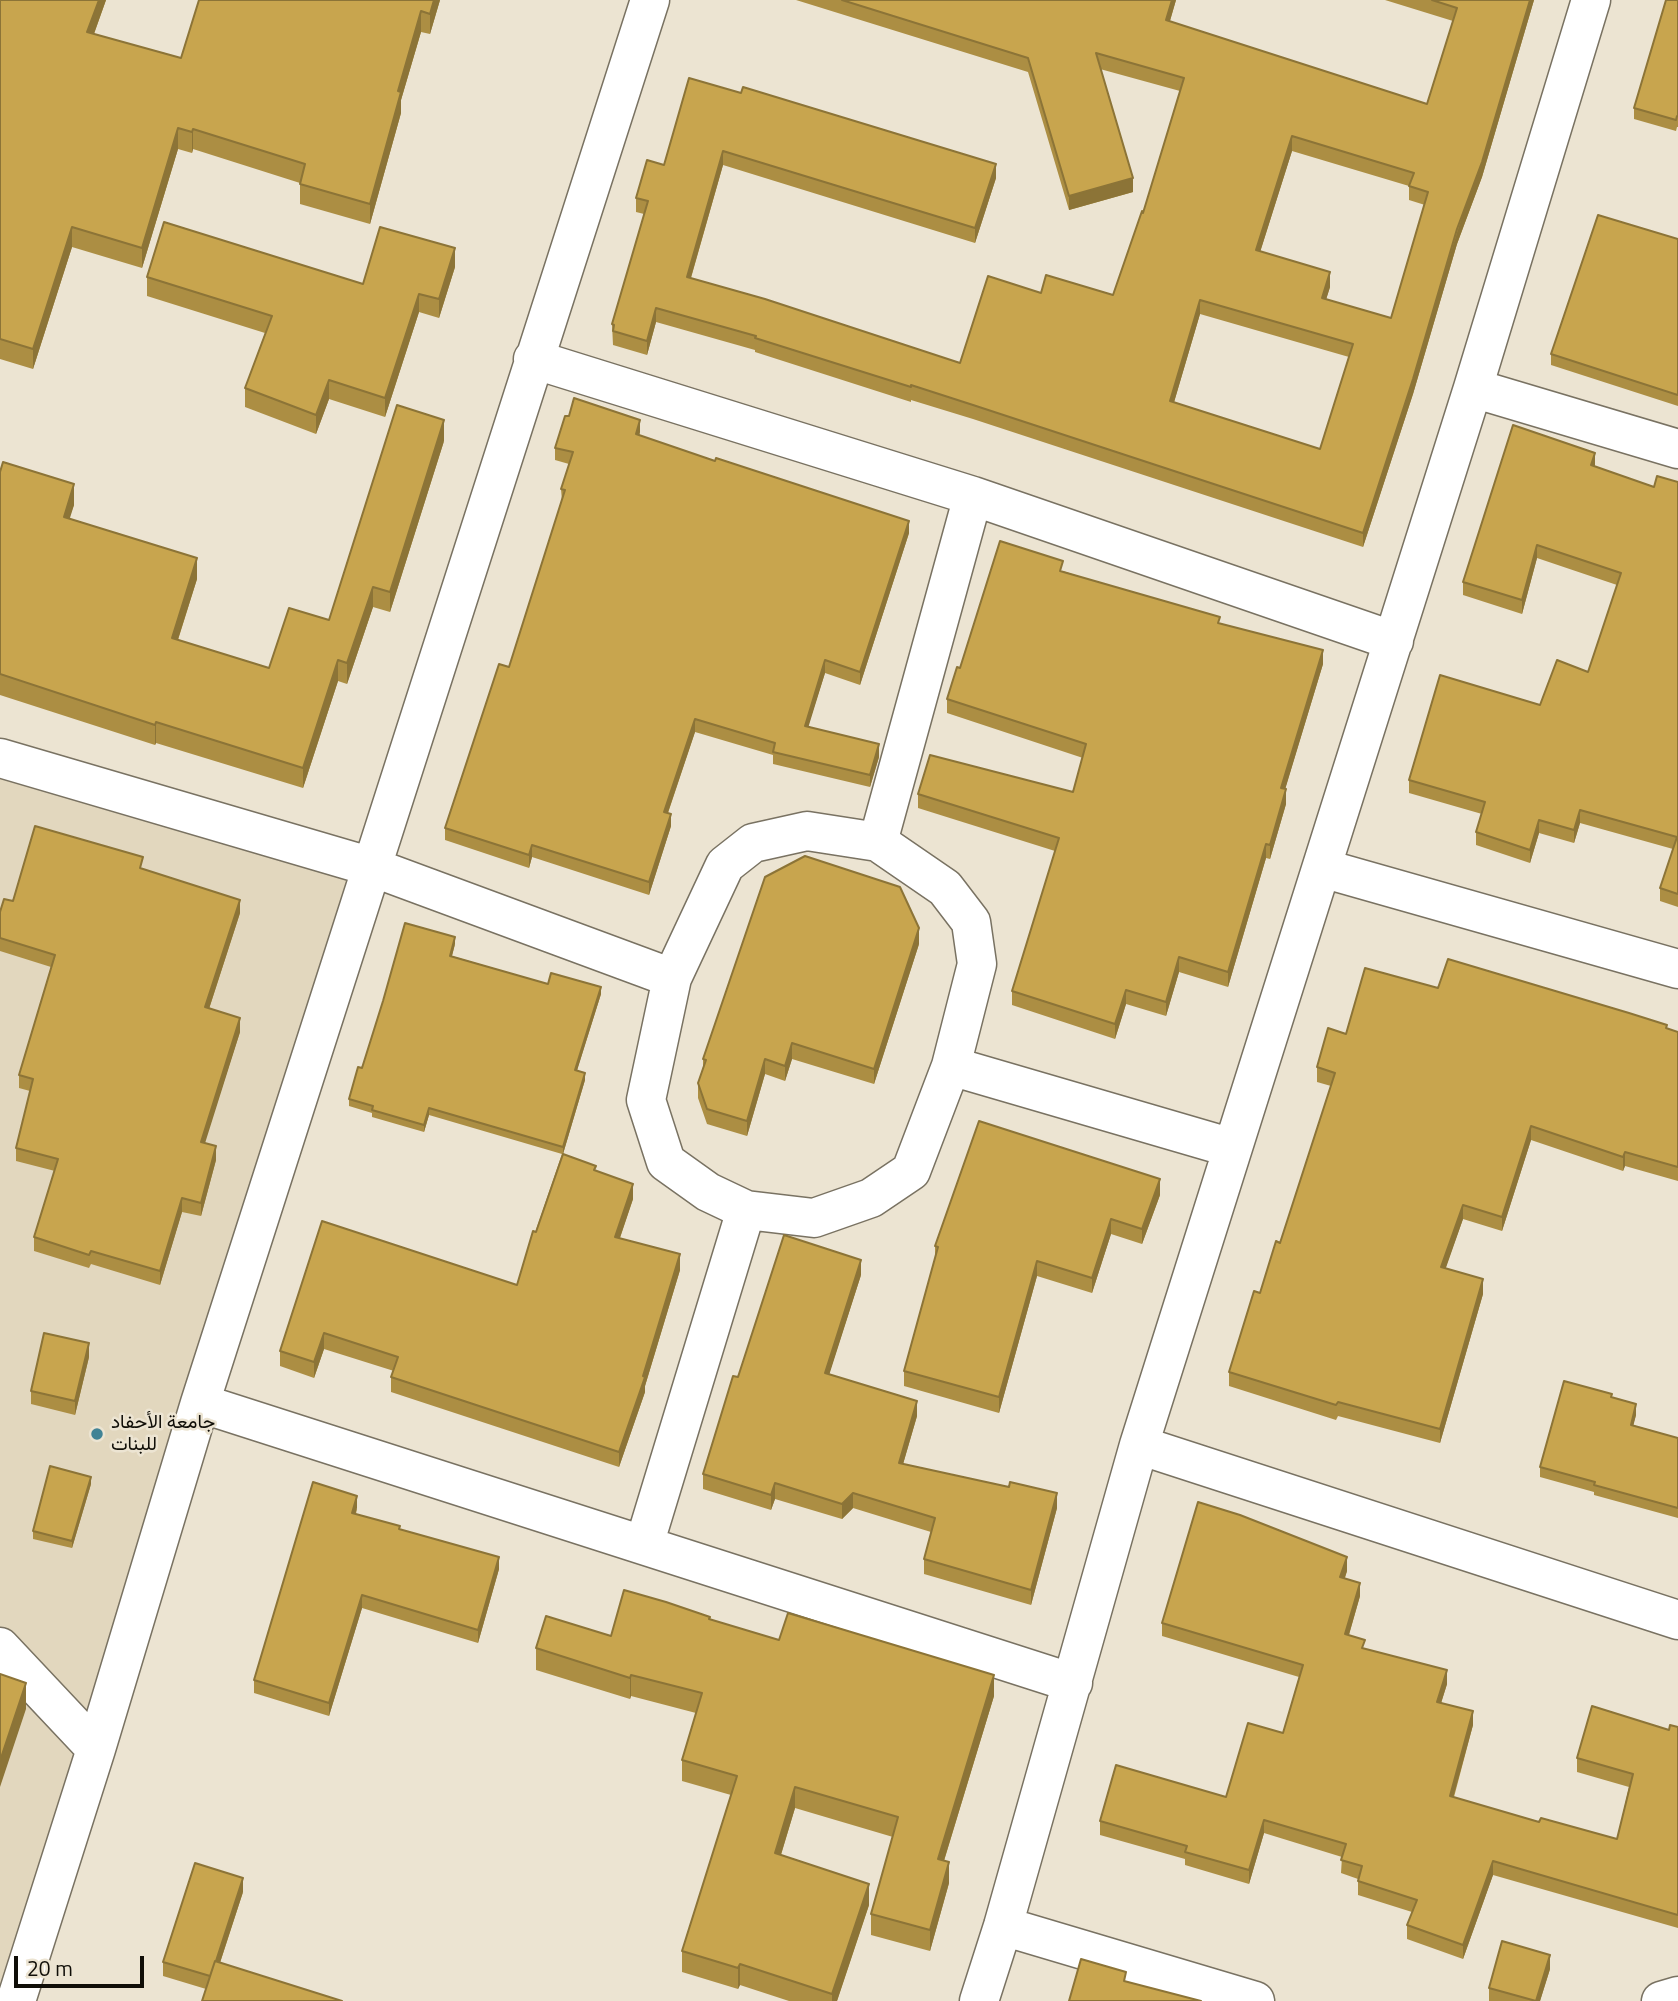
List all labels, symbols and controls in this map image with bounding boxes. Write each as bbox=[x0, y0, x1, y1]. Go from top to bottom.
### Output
place label: جامعة الأحفاد للبنات bbox=[111, 1412, 215, 1456]
marker: جامعة الأحفاد للبنات bbox=[89, 1426, 105, 1442]
scale bar bbox=[18, 1941, 147, 1985]
text: 20 m bbox=[27, 1952, 73, 1984]

